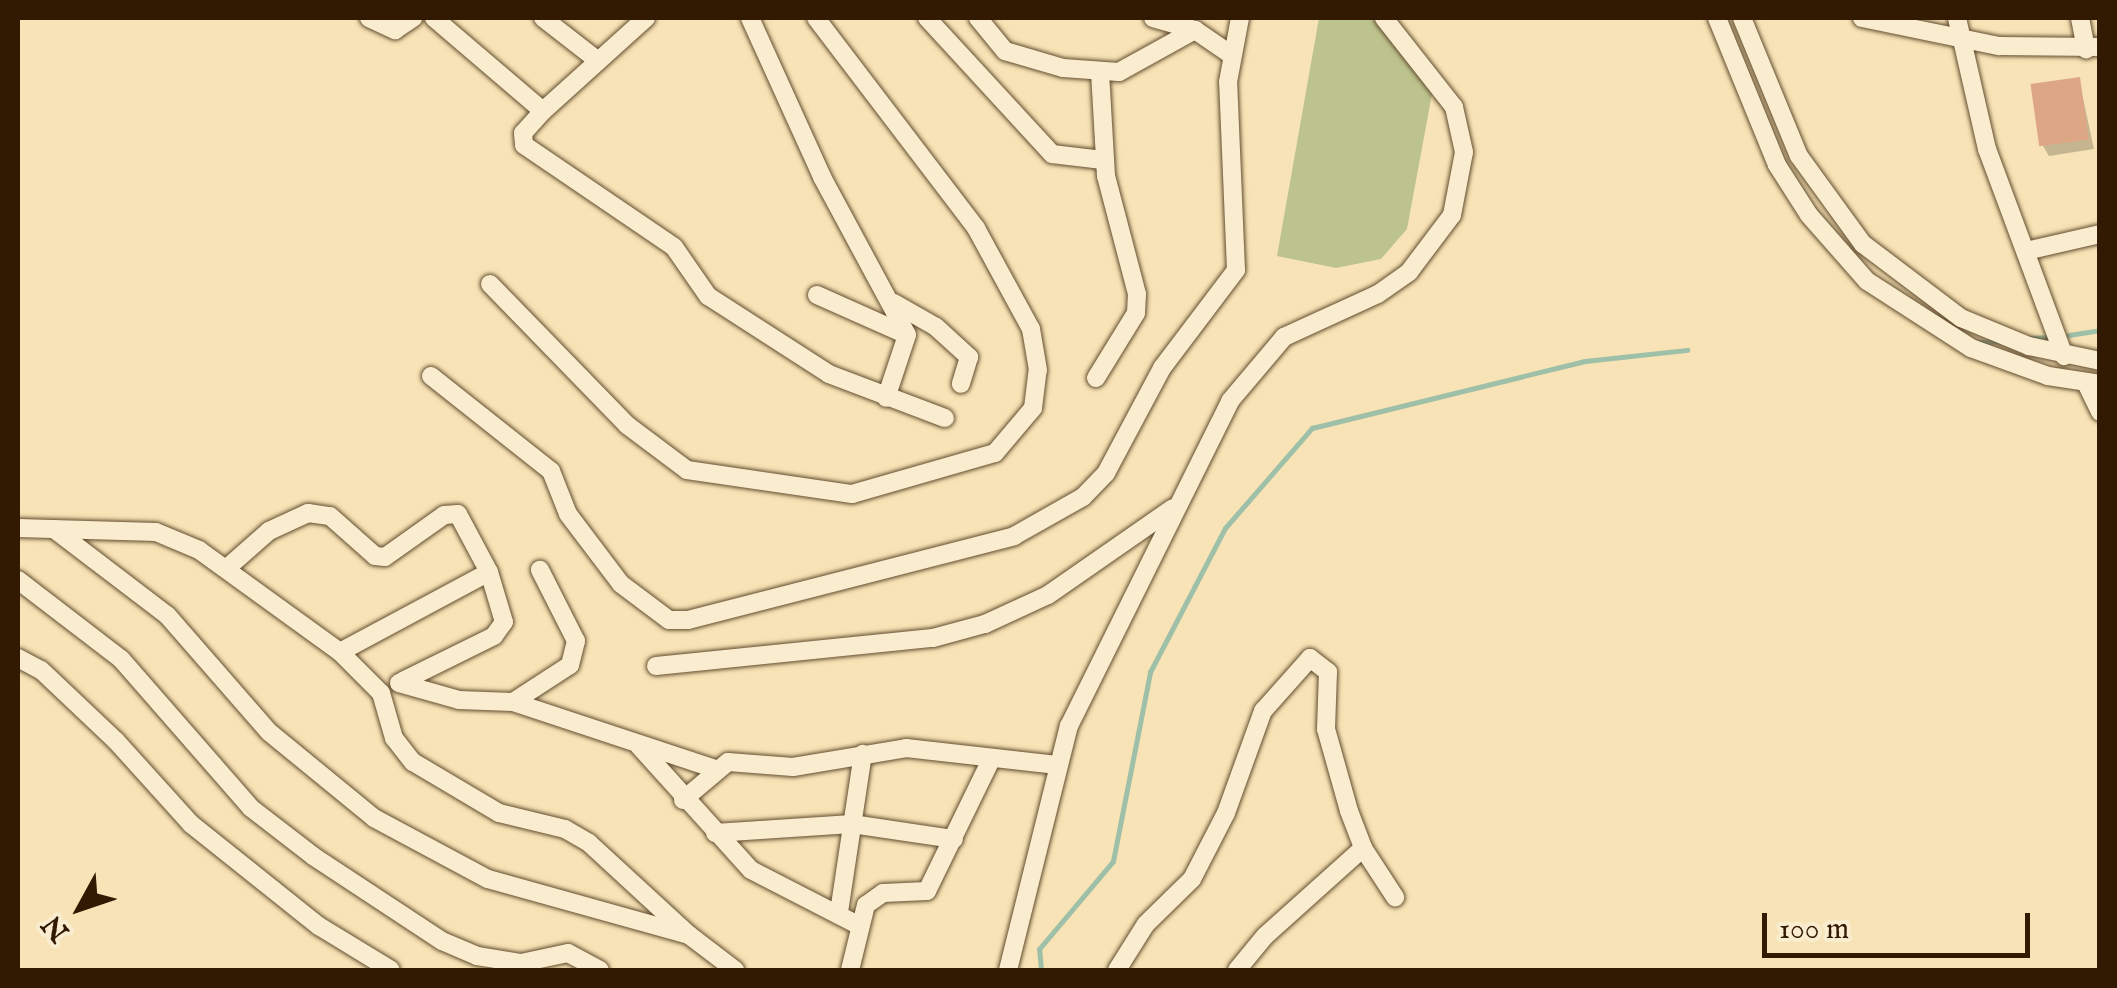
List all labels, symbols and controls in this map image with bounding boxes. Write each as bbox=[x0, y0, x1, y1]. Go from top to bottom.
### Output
north arrow bbox=[30, 858, 130, 958]
scale bar bbox=[1767, 893, 2034, 955]
text: N bbox=[35, 907, 78, 948]
text: 100 m bbox=[1779, 911, 1849, 949]

